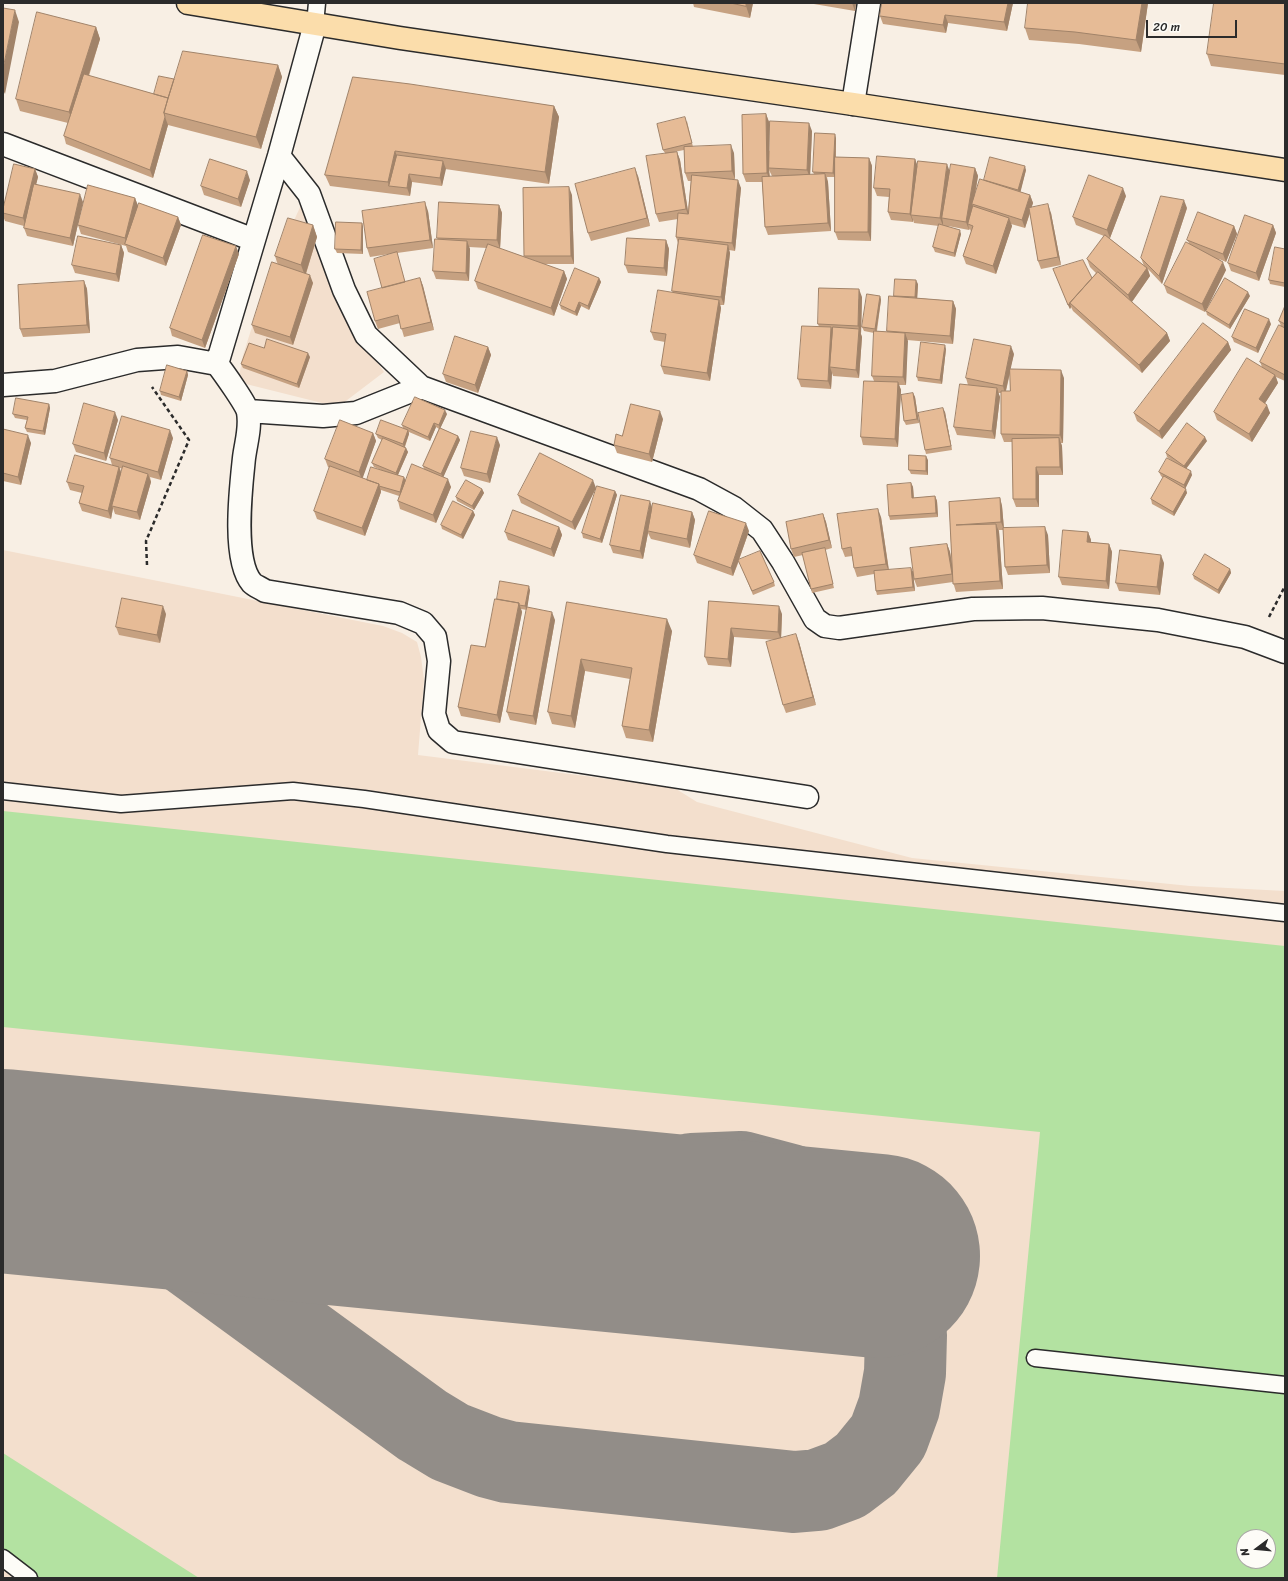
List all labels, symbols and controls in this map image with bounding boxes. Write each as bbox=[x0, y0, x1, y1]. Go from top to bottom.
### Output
scale bar bbox=[1148, 12, 1239, 38]
text: 20 m bbox=[1153, 16, 1180, 38]
north arrow bbox=[1236, 1529, 1276, 1569]
text: N bbox=[1235, 1546, 1255, 1558]

